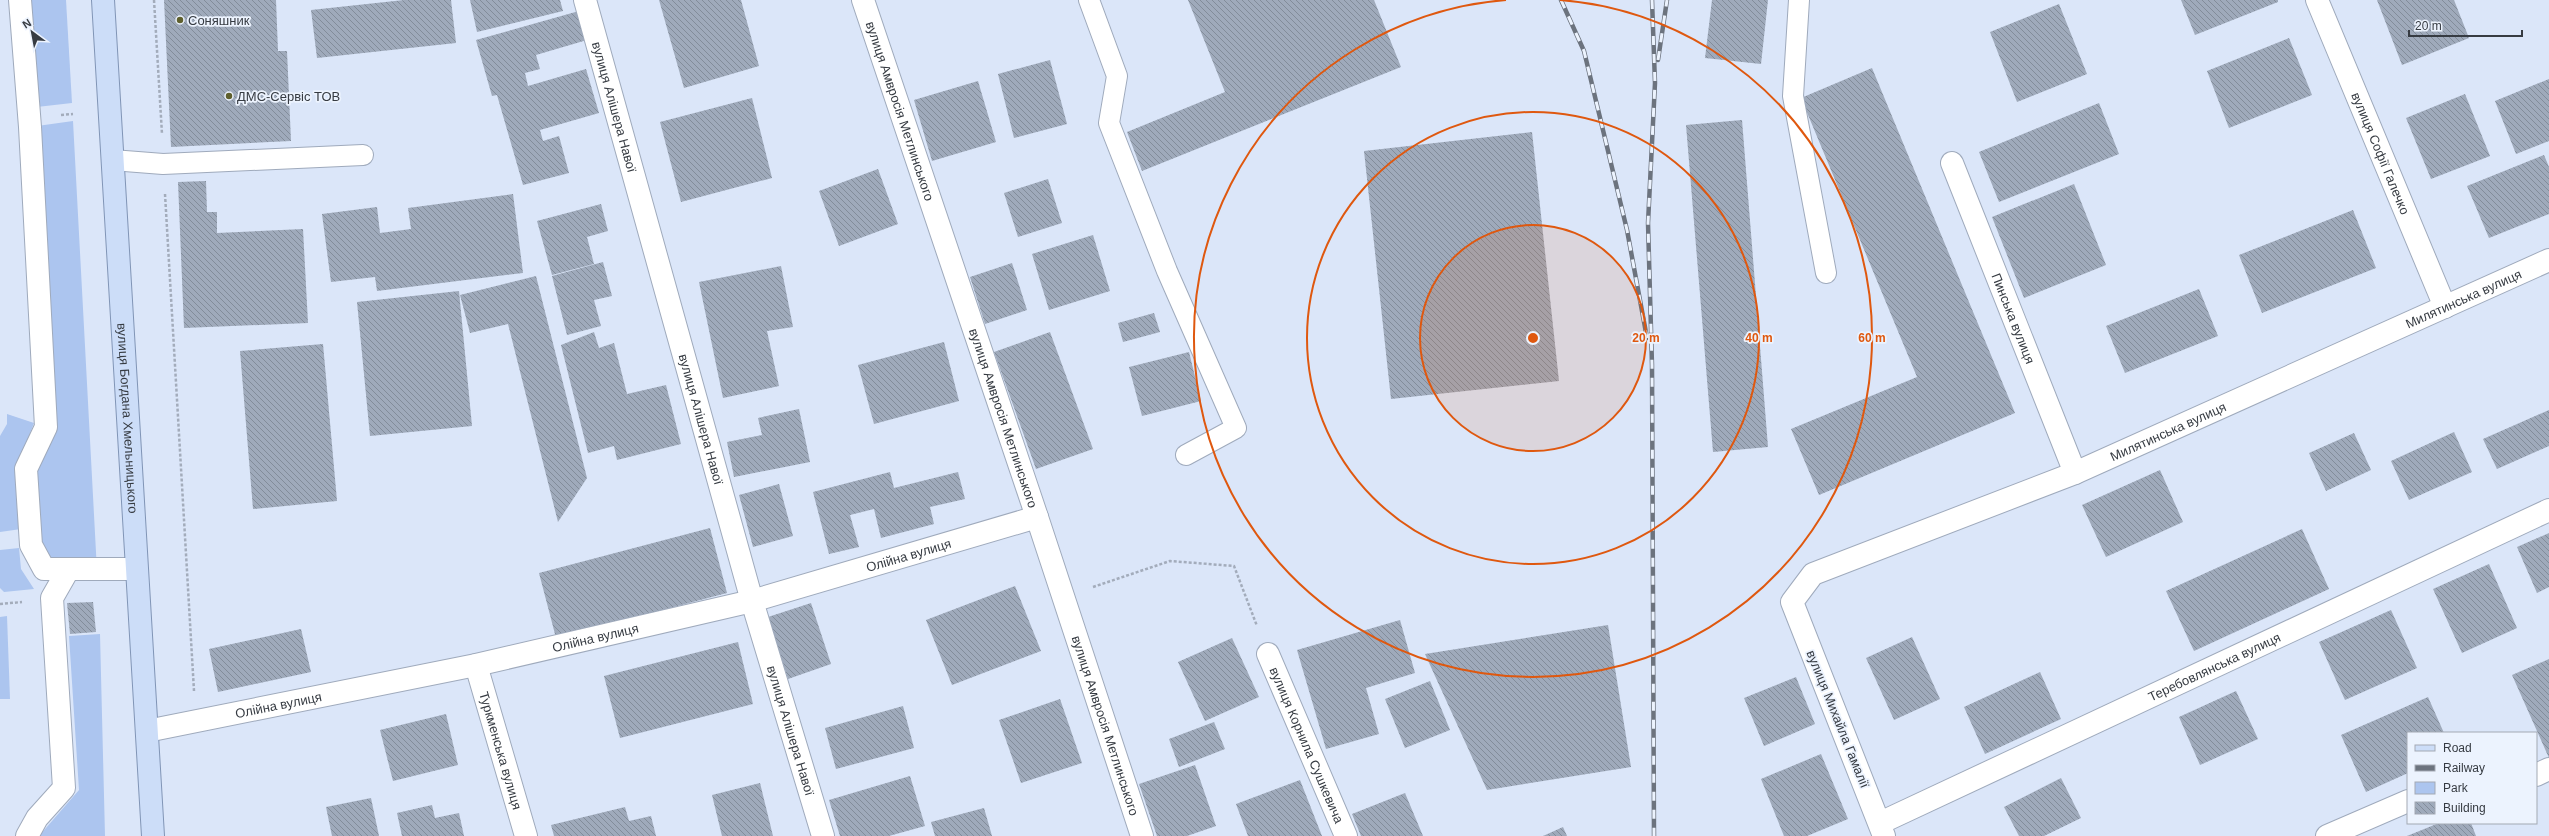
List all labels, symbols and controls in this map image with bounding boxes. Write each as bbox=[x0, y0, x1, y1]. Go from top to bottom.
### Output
north arrow bbox=[12, 12, 52, 52]
scale bar bbox=[2409, 12, 2522, 38]
place label: Соняшник bbox=[188, 13, 250, 28]
marker: Соняшник bbox=[175, 15, 185, 25]
text: N bbox=[20, 16, 33, 31]
street label: вулиця Амвросія Метлинського bbox=[863, 19, 937, 203]
text: 20 m bbox=[2415, 19, 2442, 33]
street label: вулиця Алішера Навої bbox=[589, 40, 640, 174]
place label: ДМС-Сервіс ТОВ bbox=[237, 89, 340, 104]
street label: вулиця Софії Галечко bbox=[2349, 90, 2413, 217]
marker: ДМС-Сервіс ТОВ bbox=[224, 91, 234, 101]
street label: Милятинська вулиця bbox=[2403, 266, 2524, 331]
street label: Пинська вулиця bbox=[1989, 271, 2038, 366]
street label: вулиця Богдана Хмельницького bbox=[115, 323, 141, 514]
street label: вулиця Амвросія Метлинського bbox=[967, 326, 1041, 510]
centre of rings bbox=[1526, 331, 1540, 345]
text: 20 m bbox=[1632, 331, 1660, 345]
text: 40 m bbox=[1745, 331, 1773, 345]
text: 60 m bbox=[1858, 331, 1886, 345]
street label: вулиця Алішера Навої bbox=[676, 352, 727, 487]
street label: Милятинська вулиця bbox=[2108, 399, 2228, 464]
street label: Олійна вулиця bbox=[864, 535, 953, 575]
street label: Олійна вулиця bbox=[551, 620, 640, 655]
street label: Теребовлянська вулиця bbox=[2146, 629, 2283, 704]
street label: вулиця Амвросія Метлинського bbox=[1069, 634, 1142, 817]
street label: вулиця Михайла Гамалії bbox=[1804, 648, 1873, 790]
street label: вулиця Алішера Навої bbox=[764, 664, 818, 798]
street label: вулиця Корнила Сушкевича bbox=[1267, 665, 1347, 826]
street label: Олійна вулиця bbox=[234, 689, 323, 721]
street label: Туркменська вулиця bbox=[477, 690, 525, 811]
legend bbox=[2407, 732, 2537, 824]
text: Road bbox=[2443, 741, 2472, 755]
text: Railway bbox=[2443, 761, 2485, 775]
text: Park bbox=[2443, 781, 2469, 795]
text: Building bbox=[2443, 801, 2486, 815]

